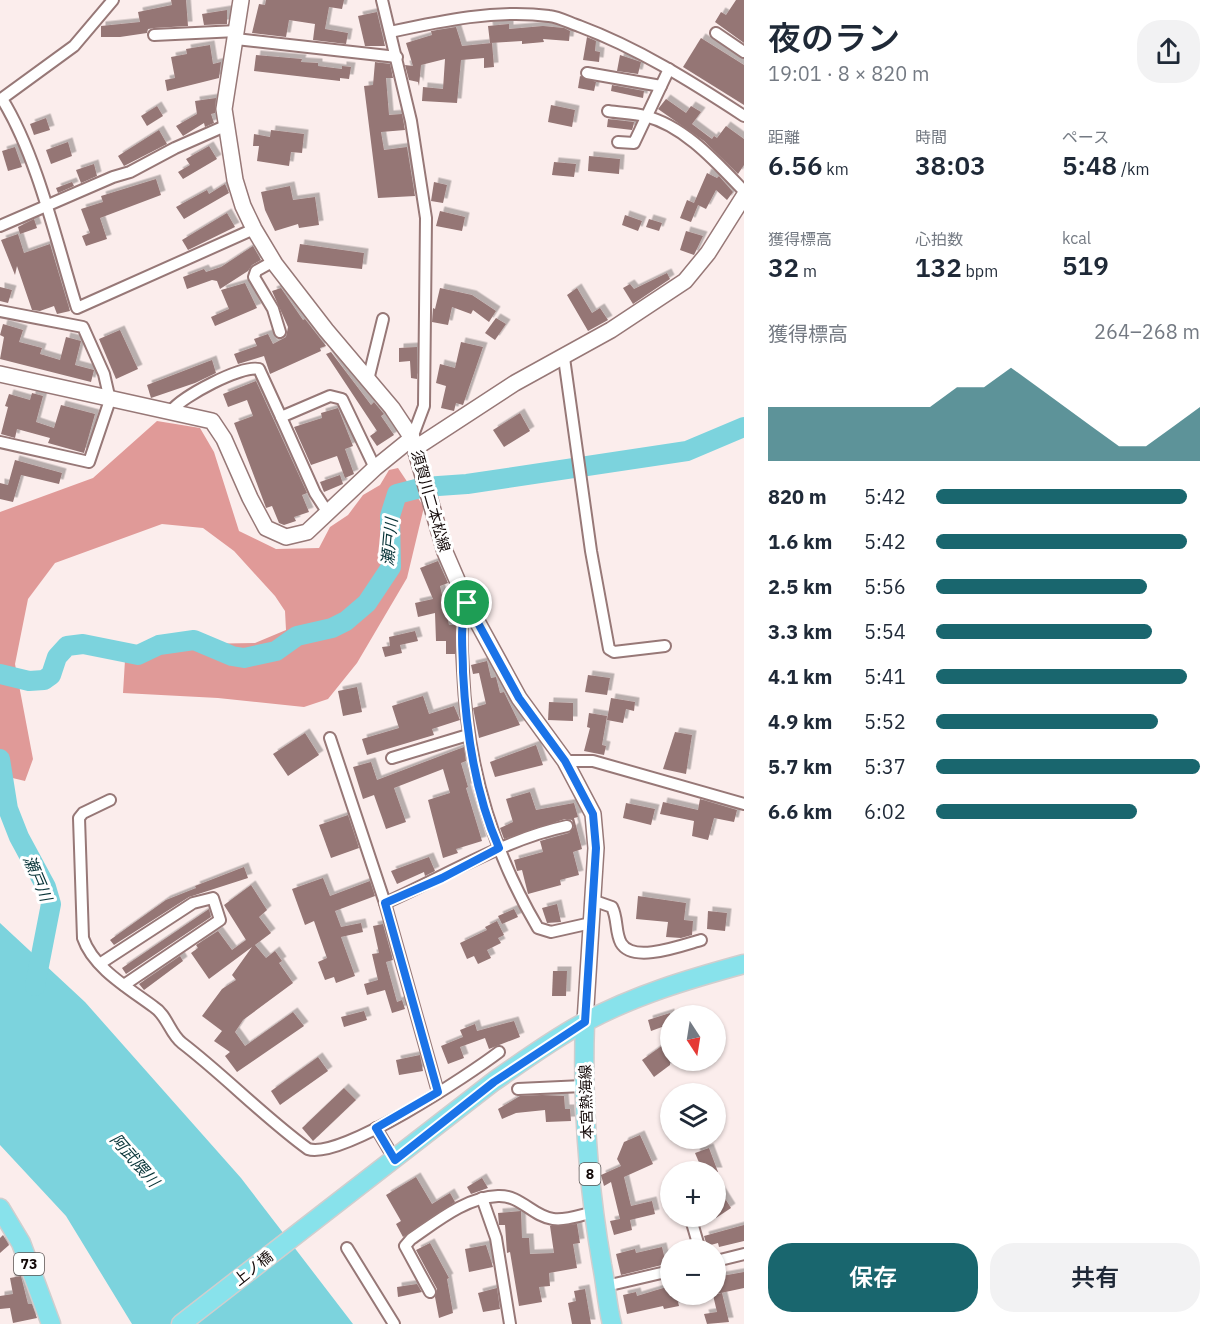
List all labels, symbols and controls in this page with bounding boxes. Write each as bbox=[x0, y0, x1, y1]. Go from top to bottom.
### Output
text: 夜のラン bbox=[768, 16, 900, 59]
button: share bbox=[1137, 20, 1200, 83]
text: 19:01 · 8 × 820 m bbox=[768, 60, 929, 87]
text: 距離 bbox=[768, 127, 800, 147]
text: 時間 bbox=[915, 127, 947, 147]
text: ペース bbox=[1062, 127, 1109, 147]
text: 6.56 bbox=[768, 148, 823, 182]
text: 38:03 bbox=[915, 148, 986, 182]
text: 5:48 bbox=[1062, 148, 1117, 182]
text: km bbox=[823, 159, 849, 179]
text: /km bbox=[1117, 159, 1149, 179]
text: kcal bbox=[1062, 228, 1091, 248]
text: 獲得標高 bbox=[768, 229, 832, 249]
text: 心拍数 bbox=[915, 229, 963, 249]
text: 519 bbox=[1062, 248, 1109, 282]
text: 32 bbox=[768, 250, 799, 284]
text: 132 bbox=[915, 250, 962, 284]
text: m bbox=[799, 261, 817, 281]
text: bpm bbox=[962, 261, 998, 281]
text: 264–268 m bbox=[1094, 318, 1200, 345]
text: 獲得標高 bbox=[768, 320, 848, 347]
street label: 須賀川二本松線 bbox=[407, 448, 455, 554]
text: 820 m bbox=[768, 483, 827, 510]
text: 5:42 bbox=[864, 483, 906, 510]
water label: 瀬戸川 bbox=[377, 515, 401, 567]
text: 1.6 km bbox=[768, 528, 832, 555]
text: 5:42 bbox=[864, 528, 906, 555]
text: 2.5 km bbox=[768, 573, 832, 600]
text: 5:56 bbox=[864, 573, 906, 600]
pin bbox=[441, 577, 492, 628]
icon: arrive bbox=[450, 586, 483, 619]
text: 3.3 km bbox=[768, 618, 832, 645]
text: 5:54 bbox=[864, 618, 906, 645]
text: 4.1 km bbox=[768, 663, 832, 690]
text: 5:41 bbox=[864, 663, 906, 690]
text: 4.9 km bbox=[768, 708, 832, 735]
text: 5:52 bbox=[864, 708, 906, 735]
text: 5.7 km bbox=[768, 753, 832, 780]
text: 5:37 bbox=[864, 753, 906, 780]
text: 6.6 km bbox=[768, 798, 832, 825]
text: 6:02 bbox=[864, 798, 906, 825]
water label: 瀬戸川 bbox=[19, 852, 57, 906]
north arrow bbox=[660, 1005, 726, 1071]
map controls bbox=[660, 1005, 726, 1305]
street label: 本宮熱海線 bbox=[575, 1064, 597, 1140]
button: layers bbox=[660, 1083, 726, 1149]
water label: 阿武隈川 bbox=[106, 1129, 165, 1192]
button: + bbox=[660, 1161, 726, 1227]
road number: 8 bbox=[580, 1163, 600, 1185]
button: − bbox=[660, 1239, 726, 1305]
button: 保存 bbox=[768, 1243, 978, 1312]
button: 共有 bbox=[990, 1243, 1200, 1312]
street label: 上ノ橋 bbox=[229, 1247, 277, 1289]
road number: 73 bbox=[14, 1253, 44, 1275]

